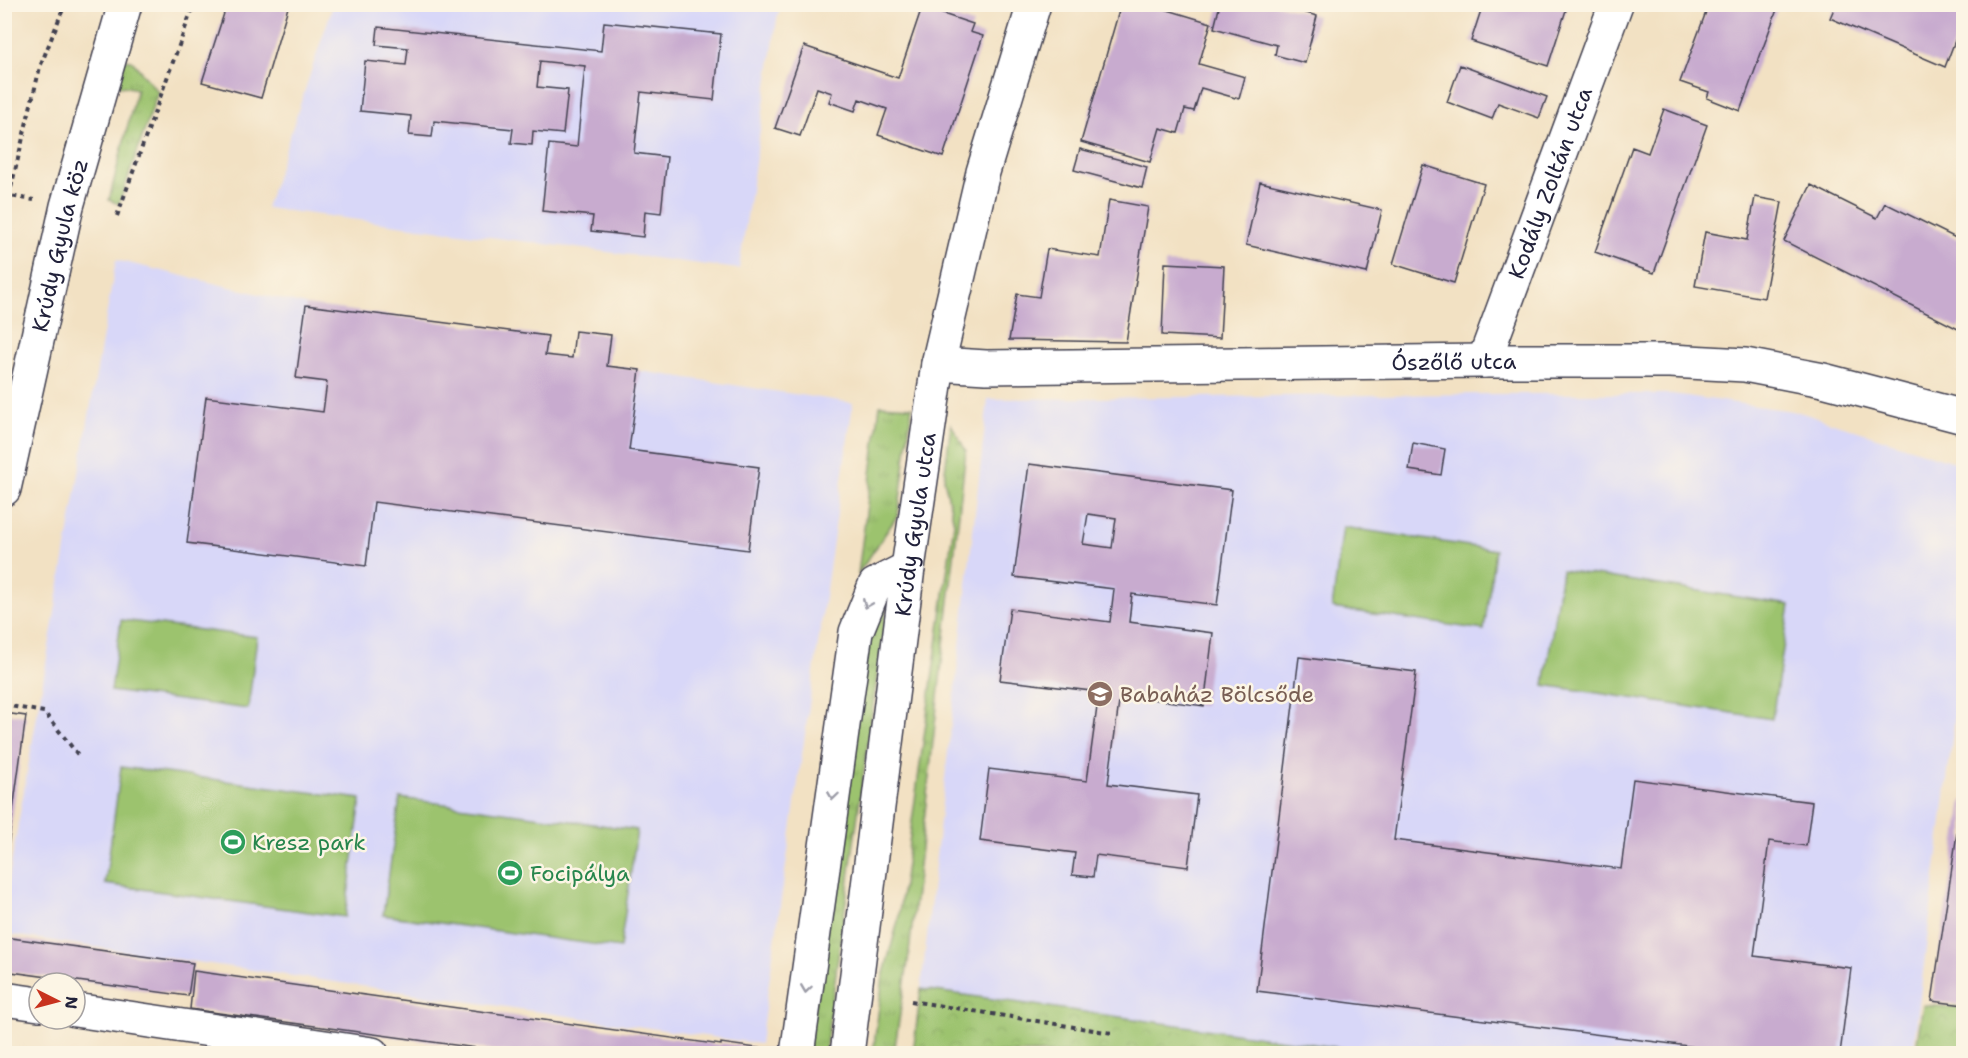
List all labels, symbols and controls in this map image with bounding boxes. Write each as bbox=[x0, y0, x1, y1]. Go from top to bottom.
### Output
street label: Kodály Zoltán utca bbox=[1502, 83, 1599, 283]
street label: Krúdy Gyula köz bbox=[25, 155, 95, 335]
street label: Ószőlő utca bbox=[1391, 347, 1517, 377]
street label: Krúdy Gyula utca bbox=[888, 430, 943, 618]
one-way arrow bbox=[862, 598, 874, 609]
school or university icon: Babaház Bölcsőde bbox=[1085, 679, 1115, 709]
place label: Babaház Bölcsőde bbox=[1120, 680, 1314, 709]
one-way arrow bbox=[828, 791, 840, 800]
sports icon: Kresz park bbox=[218, 827, 248, 857]
place label: Kresz park bbox=[252, 828, 366, 857]
sports icon: Focipálya bbox=[495, 858, 525, 888]
place label: Focipálya bbox=[530, 859, 630, 888]
north arrow bbox=[27, 971, 87, 1031]
one-way arrow bbox=[801, 984, 813, 993]
text: N bbox=[60, 995, 83, 1010]

